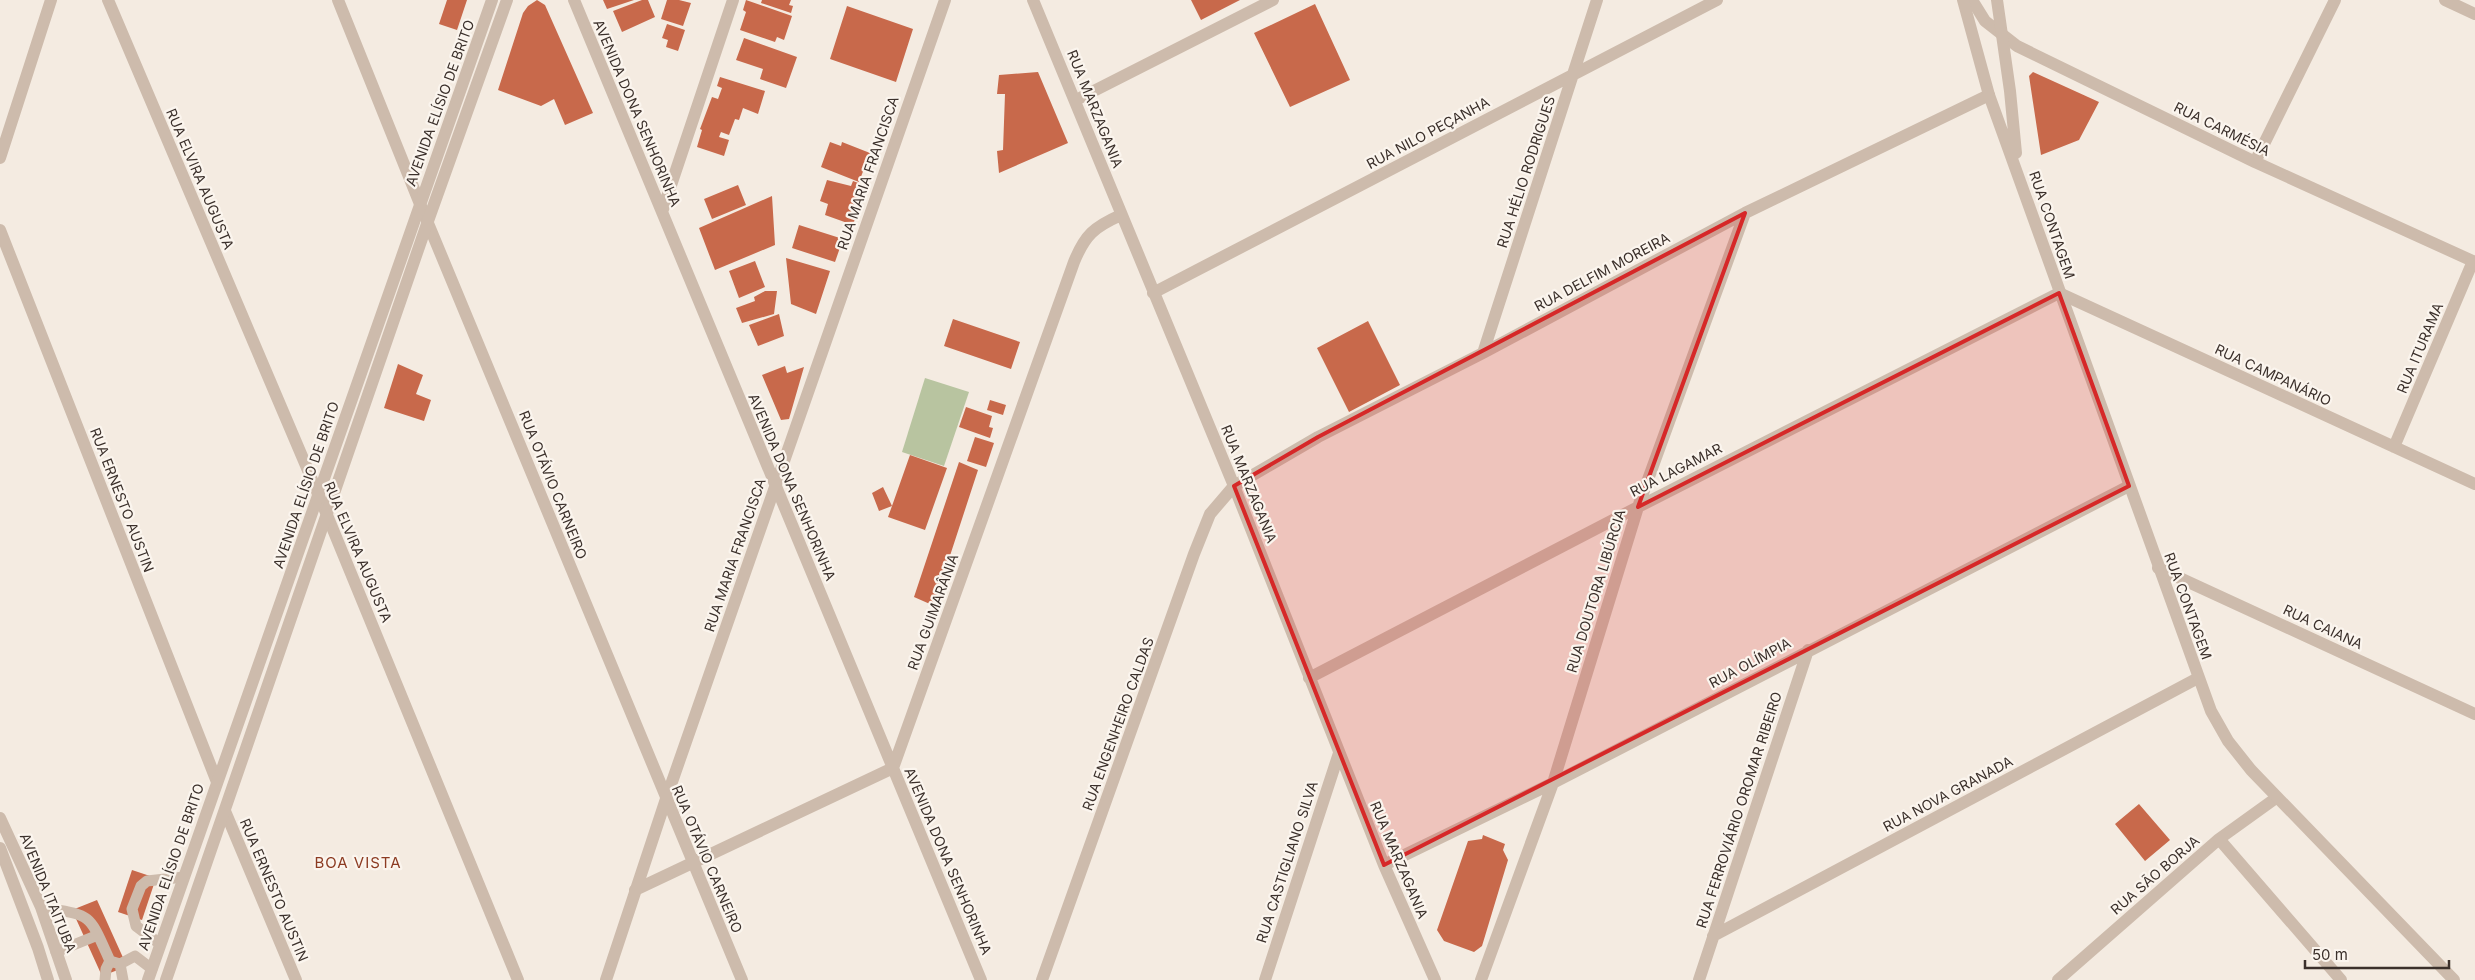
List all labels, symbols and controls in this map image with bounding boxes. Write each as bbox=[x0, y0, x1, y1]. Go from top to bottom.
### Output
street label: AVENIDA ELÍSIO DE BRITO bbox=[402, 17, 478, 188]
street label: AVENIDA DONA SENHORINHA bbox=[590, 17, 685, 209]
street label: RUA MARZAGANIA bbox=[1064, 47, 1127, 171]
street label: RUA MARIA FRANCISCA bbox=[833, 93, 902, 252]
street label: RUA NILO PEÇANHA bbox=[1363, 93, 1492, 172]
street label: RUA HÉLIO RODRIGUES bbox=[1493, 94, 1558, 250]
street label: RUA CARMÉSIA bbox=[2171, 98, 2273, 159]
street label: RUA ELVIRA AUGUSTA bbox=[163, 106, 238, 252]
street label: RUA CONTAGEM bbox=[2026, 169, 2079, 281]
street label: RUA DELFIM MOREIRA bbox=[1531, 228, 1673, 315]
street label: RUA ITURAMA bbox=[2393, 300, 2446, 396]
street label: RUA CAMPANÁRIO bbox=[2212, 340, 2334, 409]
street label: AVENIDA DONA SENHORINHA bbox=[745, 391, 840, 583]
street label: AVENIDA ELÍSIO DE BRITO bbox=[269, 399, 342, 571]
street label: RUA OTÁVIO CARNEIRO bbox=[516, 408, 591, 562]
street label: RUA MARZAGANIA bbox=[1218, 422, 1281, 546]
street label: RUA ERNESTO AUSTIN bbox=[87, 425, 158, 575]
street label: RUA LAGAMAR bbox=[1627, 439, 1725, 500]
street label: RUA MARIA FRANCISCA bbox=[700, 475, 769, 634]
street label: RUA ELVIRA AUGUSTA bbox=[321, 479, 396, 625]
street label: RUA DOUTORA LIBÚRCIA bbox=[1563, 507, 1629, 675]
street label: RUA CONTAGEM bbox=[2161, 550, 2216, 662]
street label: RUA GUIMARÂNIA bbox=[904, 551, 962, 672]
street label: RUA CAIANA bbox=[2281, 601, 2366, 653]
street label: RUA OLÍMPIA bbox=[1706, 634, 1794, 691]
street label: RUA ENGENHEIRO CALDAS bbox=[1078, 635, 1157, 813]
street label: RUA FERROVIÁRIO OROMAR RIBEIRO bbox=[1692, 689, 1785, 930]
street label: RUA NOVA GRANADA bbox=[1880, 752, 2016, 835]
street label: AVENIDA DONA SENHORINHA bbox=[901, 765, 996, 957]
street label: RUA CASTIGLIANO SILVA bbox=[1252, 778, 1321, 945]
street label: AVENIDA ELÍSIO DE BRITO bbox=[134, 781, 207, 953]
street label: RUA OTÁVIO CARNEIRO bbox=[669, 782, 746, 935]
street label: RUA MARZAGANIA bbox=[1367, 799, 1432, 921]
street label: RUA ERNESTO AUSTIN bbox=[237, 816, 312, 964]
street label: AVENIDA ITAITUBA bbox=[17, 830, 80, 955]
street label: RUA SÃO BORJA bbox=[2107, 831, 2203, 918]
district label: BOA VISTA bbox=[314, 853, 402, 872]
scale bar bbox=[2305, 938, 2449, 970]
text: 50 m bbox=[2312, 945, 2348, 964]

